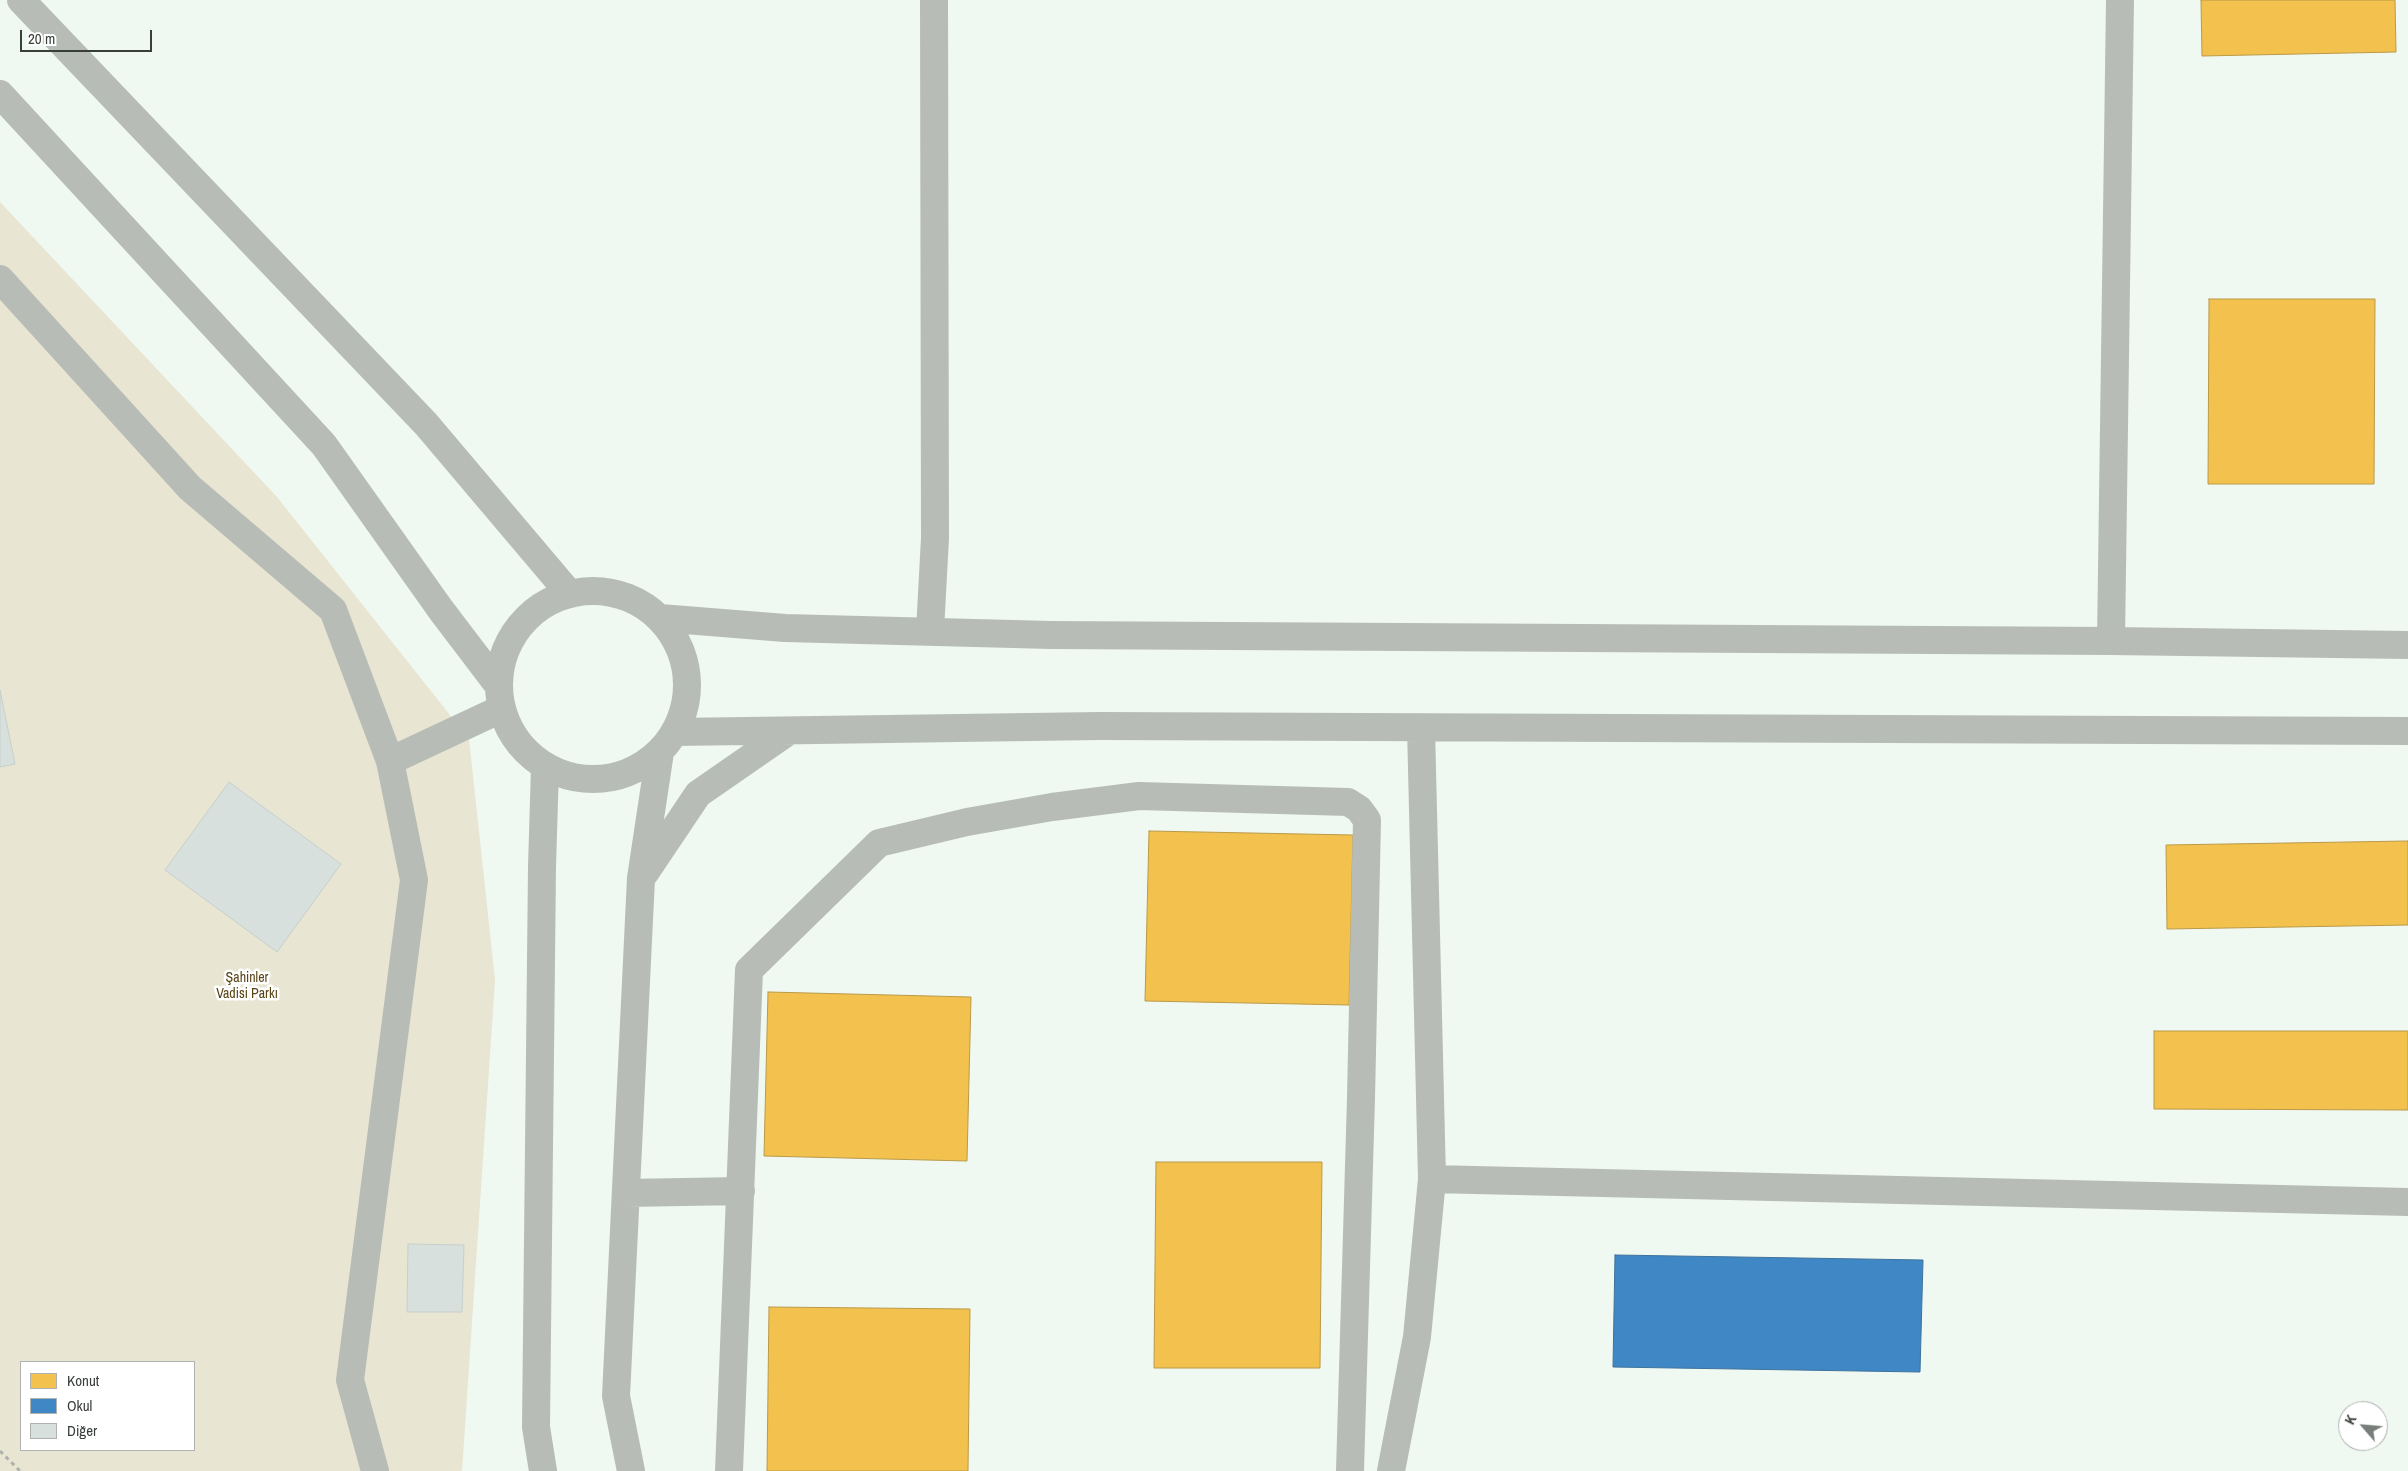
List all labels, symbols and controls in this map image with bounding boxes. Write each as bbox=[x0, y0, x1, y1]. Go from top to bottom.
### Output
scale bar bbox=[22, 20, 155, 52]
text: 20 m bbox=[28, 28, 55, 49]
park label: Şahinler Vadisi Parkı bbox=[216, 970, 278, 1002]
legend bbox=[20, 1361, 195, 1451]
text: Konut bbox=[67, 1370, 99, 1391]
text: Okul bbox=[67, 1395, 92, 1416]
north arrow bbox=[2338, 1401, 2388, 1451]
text: K bbox=[2341, 1412, 2360, 1427]
text: Diğer bbox=[67, 1420, 97, 1441]

